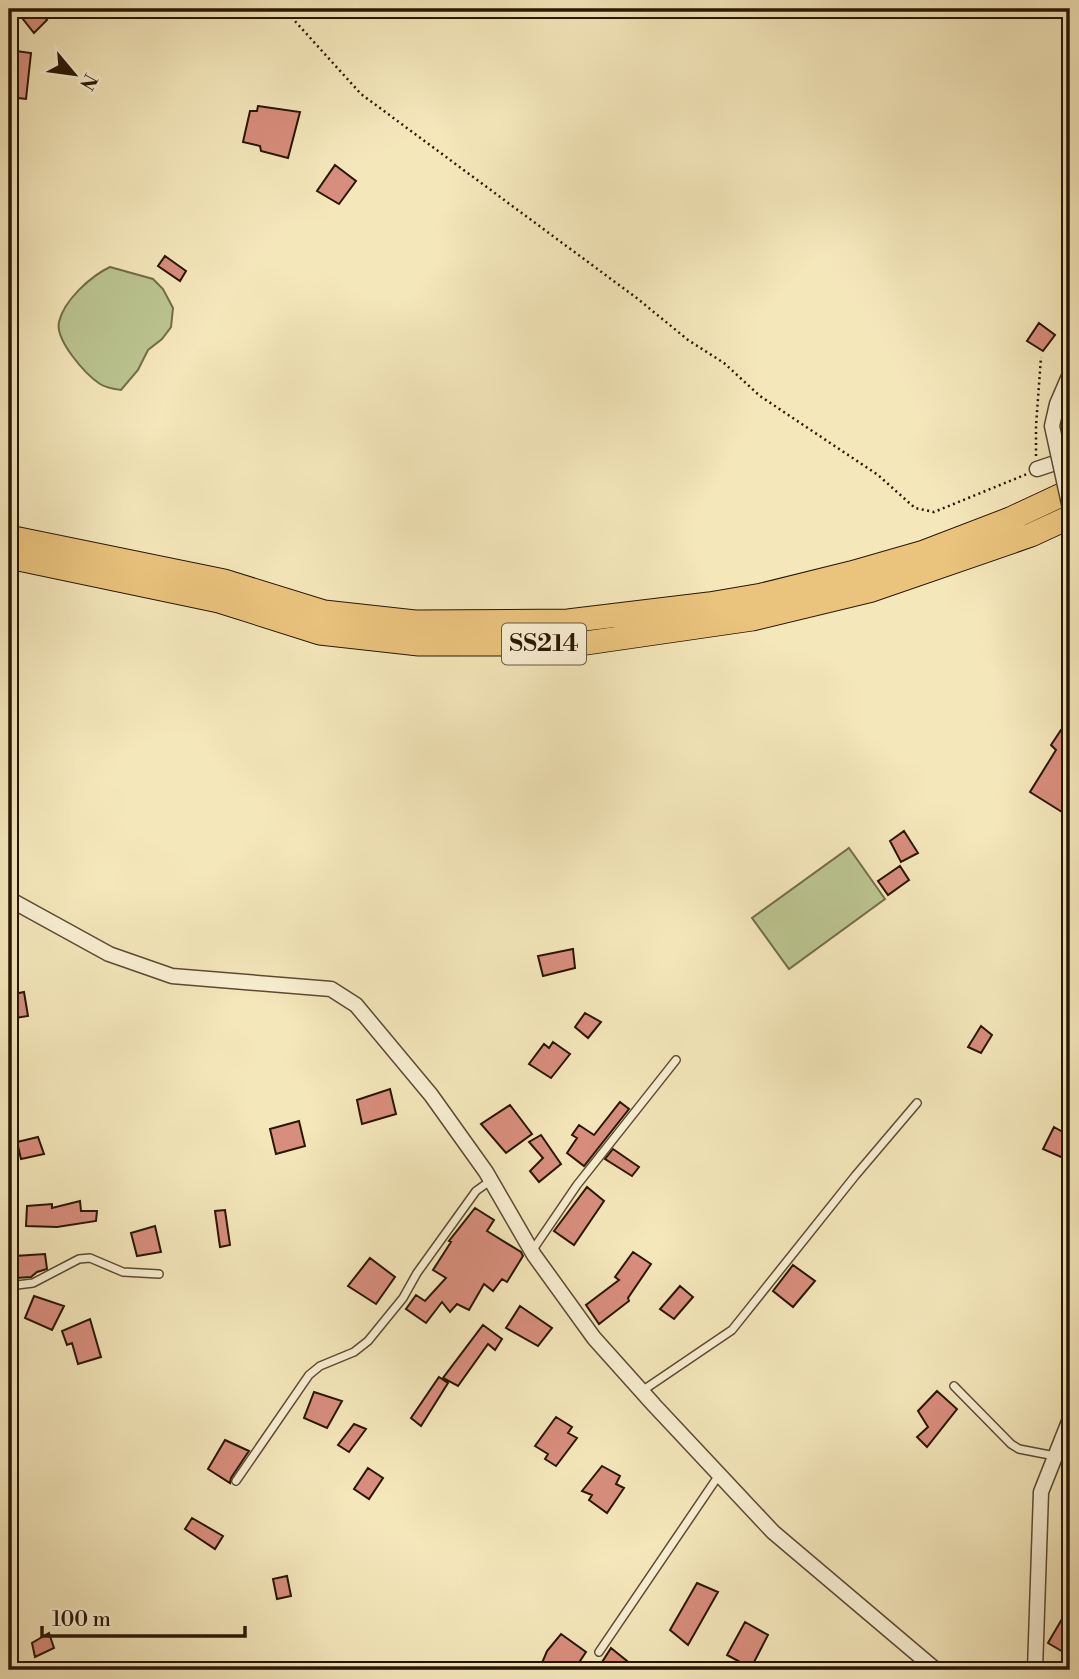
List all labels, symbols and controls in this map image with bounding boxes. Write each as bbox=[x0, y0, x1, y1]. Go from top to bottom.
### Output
north arrow bbox=[38, 38, 108, 108]
text: N bbox=[74, 69, 102, 94]
road number: SS214 bbox=[502, 624, 586, 664]
scale bar bbox=[42, 1595, 245, 1639]
text: 100 m bbox=[52, 1607, 111, 1633]

